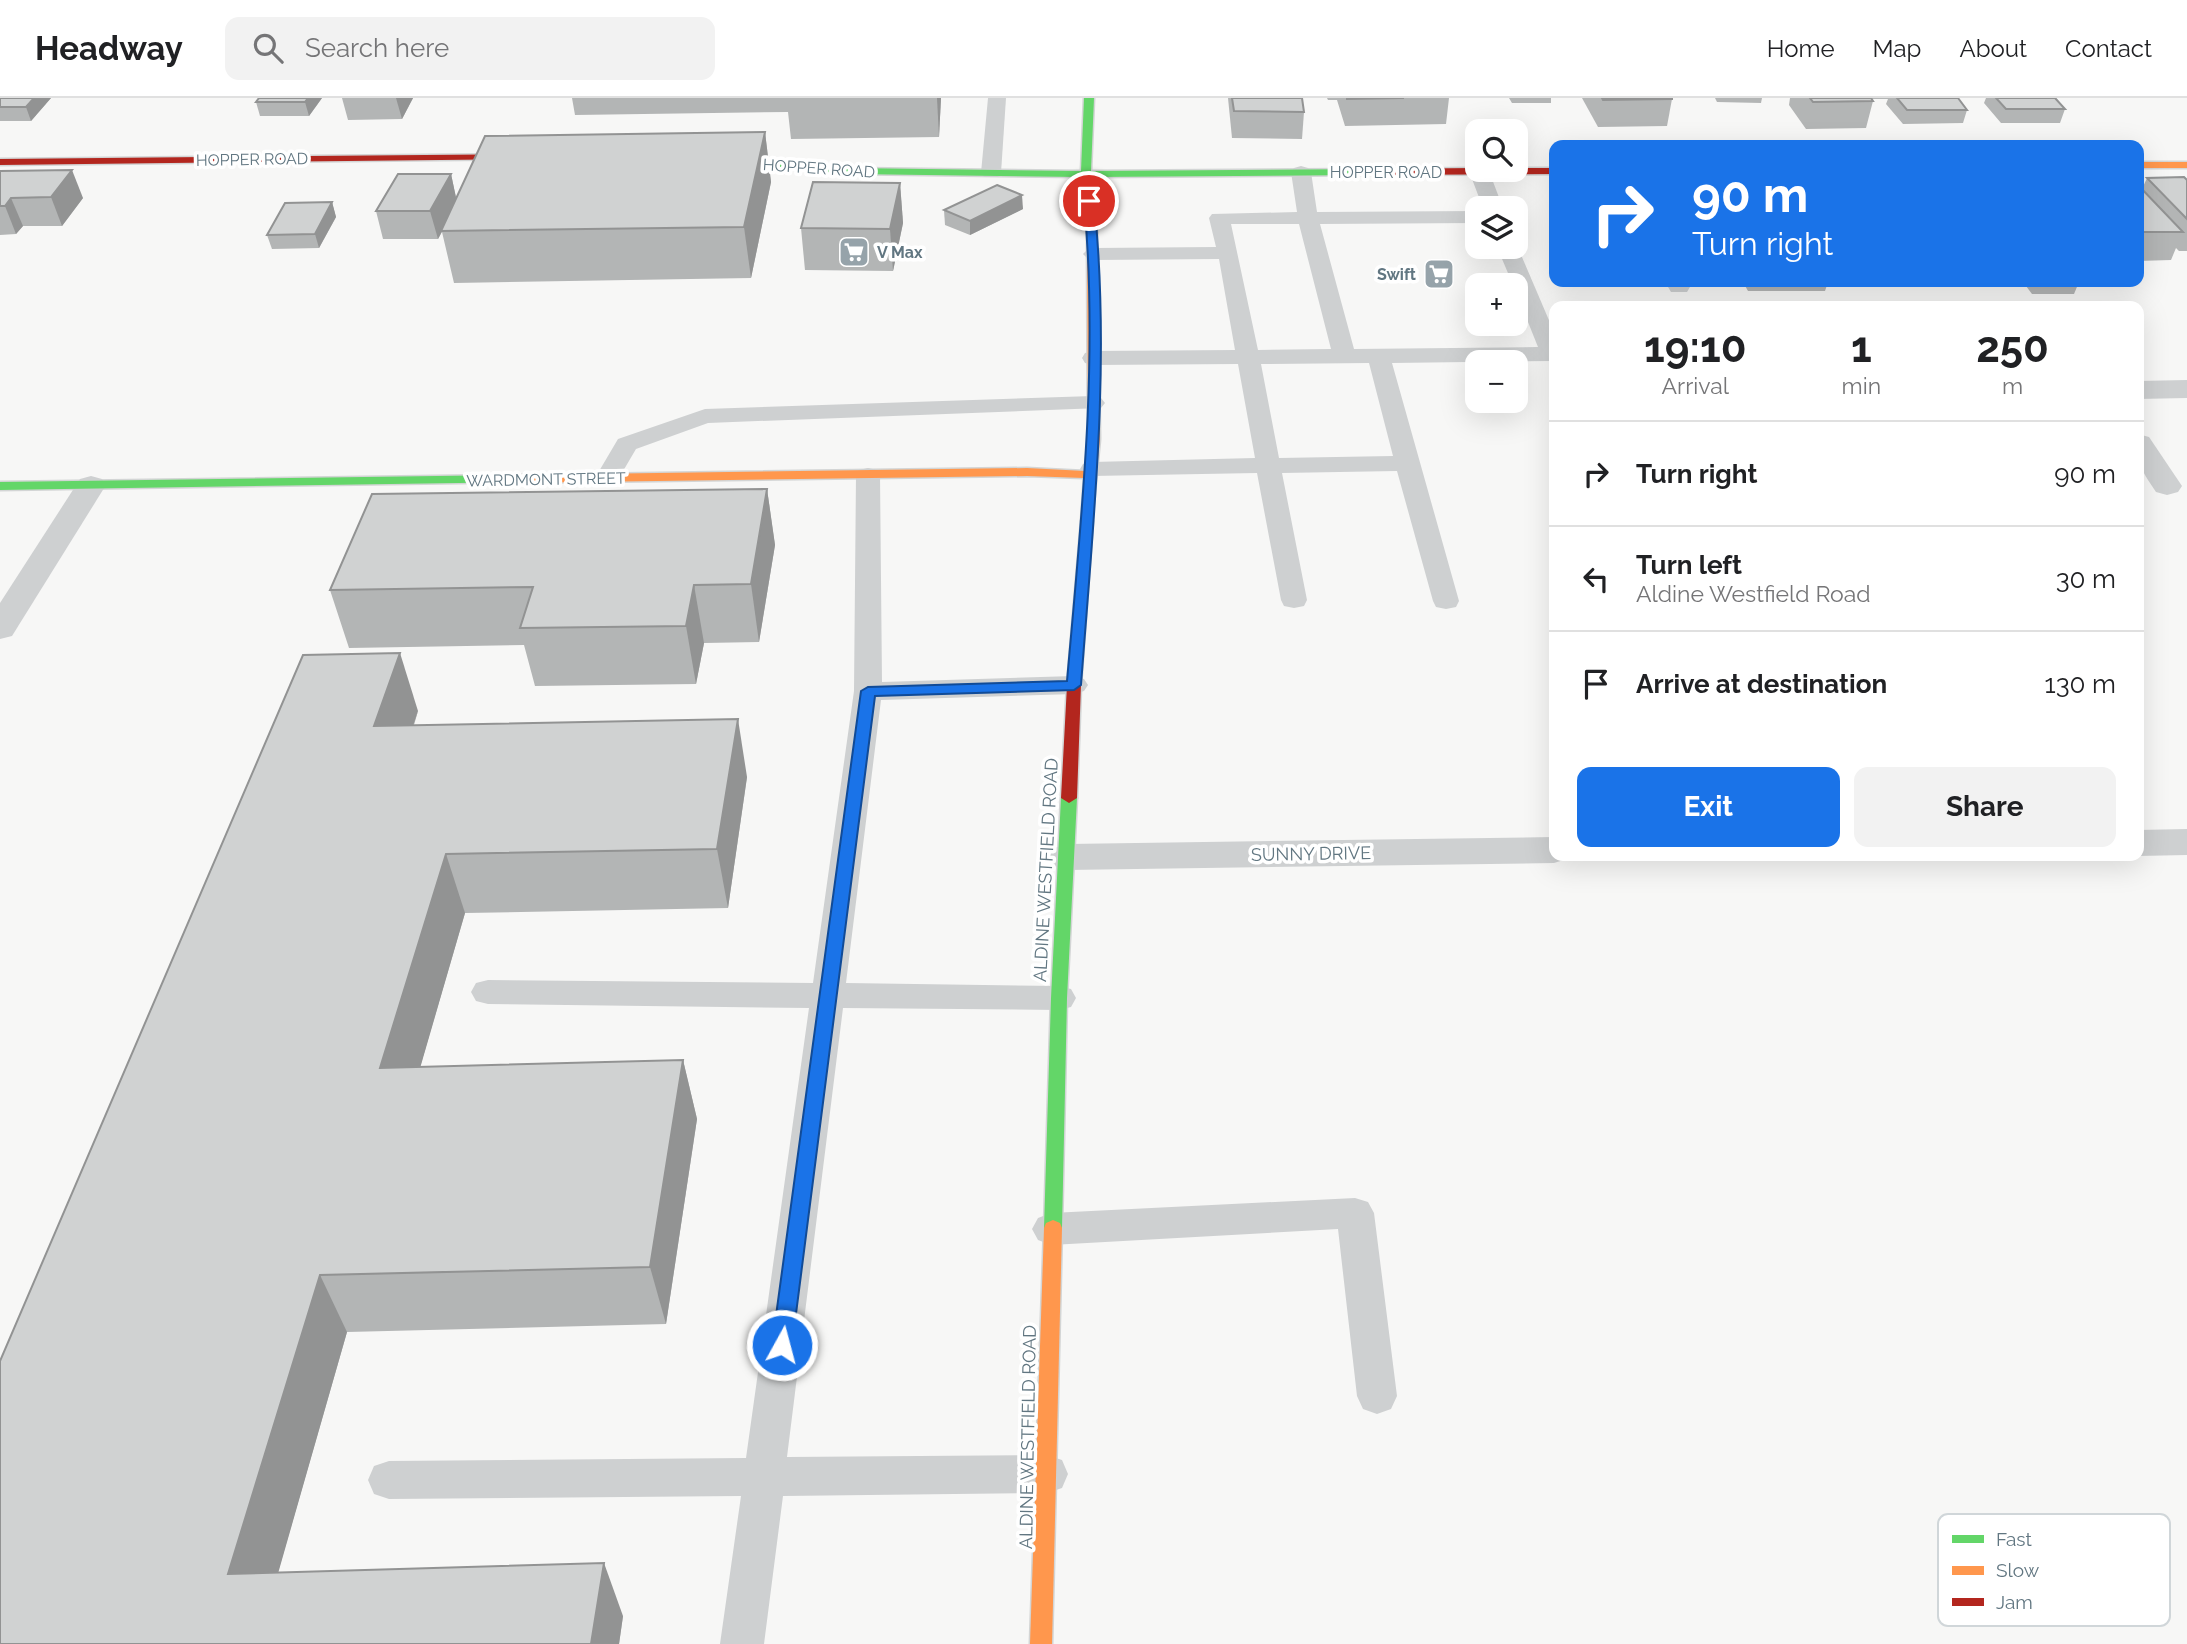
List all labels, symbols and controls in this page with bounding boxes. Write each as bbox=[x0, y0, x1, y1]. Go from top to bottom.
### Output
search box bbox=[225, 17, 715, 80]
text: Headway bbox=[35, 29, 183, 68]
icon: search bbox=[249, 29, 287, 67]
text: Search here bbox=[305, 33, 449, 63]
text: Home bbox=[1767, 34, 1835, 63]
text: Map bbox=[1873, 34, 1921, 63]
text: About bbox=[1959, 34, 2027, 63]
text: Contact bbox=[2065, 34, 2152, 63]
map controls bbox=[1465, 119, 1528, 413]
button: search bbox=[1465, 119, 1528, 182]
street label: HOPPER ROAD bbox=[196, 149, 308, 170]
street label: HOPPER ROAD bbox=[762, 155, 876, 182]
street label: HOPPER ROAD bbox=[1330, 163, 1442, 182]
text: 90 m bbox=[1692, 166, 1808, 223]
icon: right bbox=[1577, 168, 1668, 259]
pin bbox=[1059, 171, 1119, 231]
icon: arrive bbox=[1070, 182, 1108, 220]
button: layers bbox=[1465, 196, 1528, 259]
text: Turn right bbox=[1692, 225, 1833, 262]
supermarket icon: V Max bbox=[837, 235, 871, 269]
place label: V Max bbox=[877, 243, 923, 262]
supermarket icon: Swift bbox=[1422, 257, 1456, 291]
place label: Swift bbox=[1377, 265, 1416, 284]
button: + bbox=[1465, 273, 1528, 336]
text: 19:10 bbox=[1644, 323, 1746, 372]
text: 1 bbox=[1851, 323, 1872, 372]
text: 250 bbox=[1976, 323, 2049, 372]
button: − bbox=[1465, 350, 1528, 413]
text: Arrival bbox=[1662, 372, 1729, 399]
text: min bbox=[1842, 372, 1881, 399]
text: m bbox=[2002, 372, 2023, 399]
icon: right bbox=[1577, 455, 1615, 493]
text: Turn right bbox=[1636, 459, 1757, 489]
text: 90 m bbox=[2054, 459, 2116, 489]
street label: WARDMONT STREET bbox=[466, 469, 626, 490]
text: Turn left bbox=[1636, 550, 1742, 580]
icon: left bbox=[1577, 560, 1615, 598]
text: 30 m bbox=[2056, 564, 2116, 594]
text: Aldine Westfield Road bbox=[1636, 580, 1871, 607]
icon: arrive bbox=[1577, 665, 1615, 703]
text: Arrive at destination bbox=[1636, 669, 1887, 699]
text: 130 m bbox=[2045, 669, 2116, 699]
street label: ALDINE WESTFIELD ROAD bbox=[1029, 757, 1062, 982]
button: Exit bbox=[1577, 767, 1840, 847]
button: Share bbox=[1854, 767, 2116, 847]
street label: SUNNY DRIVE bbox=[1251, 842, 1371, 865]
position arrow bbox=[745, 1308, 819, 1382]
street label: ALDINE WESTFIELD ROAD bbox=[1015, 1325, 1040, 1549]
legend bbox=[1938, 1514, 2170, 1626]
text: Fast bbox=[1996, 1528, 2032, 1550]
text: Slow bbox=[1996, 1559, 2040, 1581]
text: Jam bbox=[1996, 1591, 2033, 1613]

